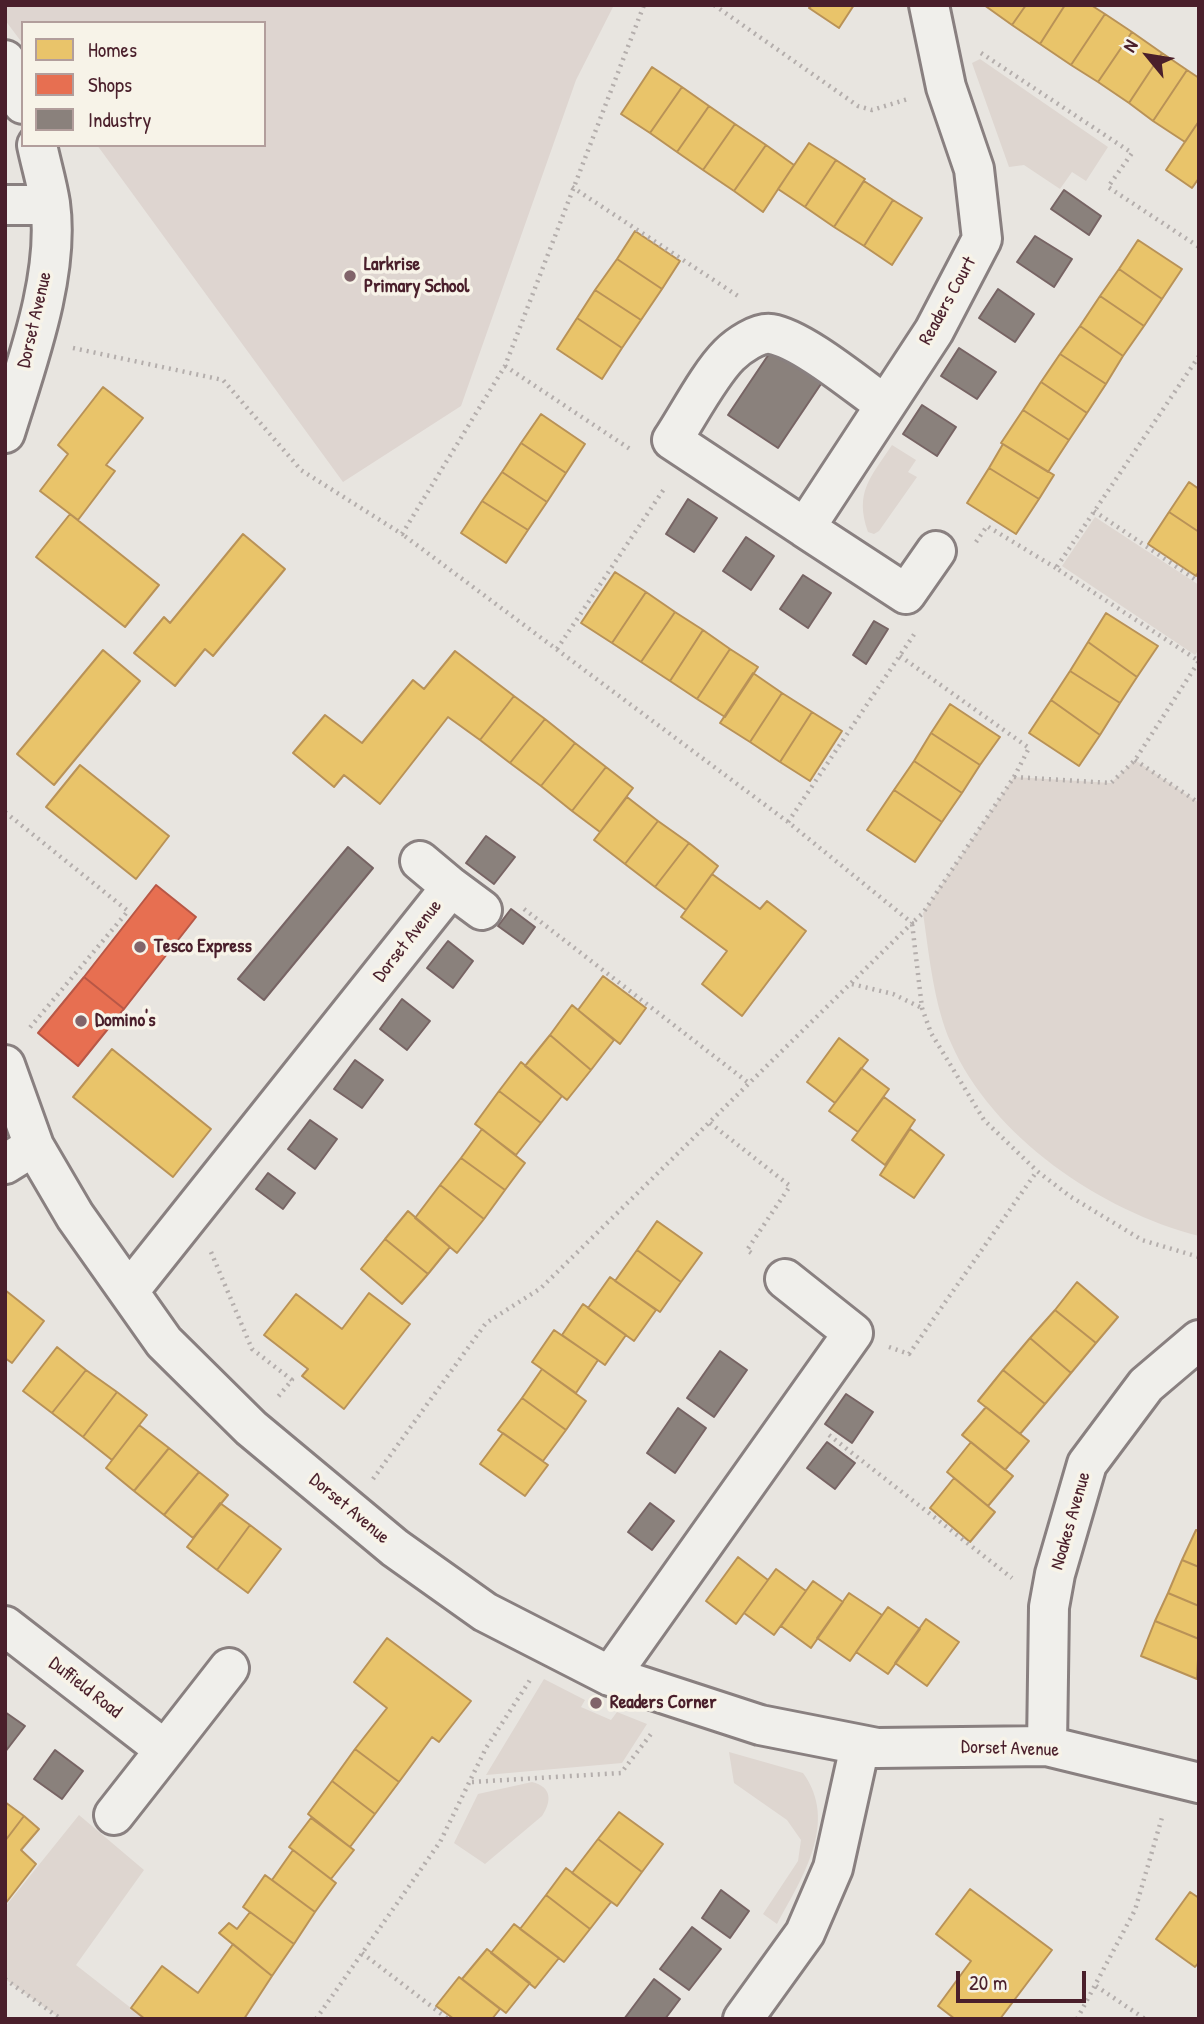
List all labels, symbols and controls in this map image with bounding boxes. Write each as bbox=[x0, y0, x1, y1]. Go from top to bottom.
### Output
legend bbox=[21, 21, 266, 147]
north arrow bbox=[1113, 21, 1183, 91]
text: Homes bbox=[88, 35, 137, 64]
text: N bbox=[1116, 35, 1144, 56]
text: Shops bbox=[88, 70, 132, 99]
text: Industry bbox=[88, 105, 151, 134]
street label: Readers Court bbox=[914, 253, 982, 349]
place label: Larkrise Primary School bbox=[364, 254, 469, 298]
marker: Larkrise Primary School bbox=[342, 268, 358, 284]
street label: Dorset Avenue bbox=[13, 270, 57, 370]
street label: Dorset Avenue bbox=[369, 895, 447, 987]
place label: Tesco Express bbox=[154, 936, 252, 958]
marker: Tesco Express bbox=[132, 939, 148, 955]
place label: Domino's bbox=[95, 1010, 156, 1032]
marker: Domino's bbox=[73, 1013, 89, 1029]
street label: Dorset Avenue bbox=[304, 1469, 394, 1549]
street label: Noakes Avenue bbox=[1046, 1470, 1096, 1572]
street label: Duffield Road bbox=[44, 1652, 126, 1724]
place label: Readers Corner bbox=[610, 1692, 716, 1714]
marker: Readers Corner bbox=[588, 1695, 604, 1711]
street label: Dorset Avenue bbox=[961, 1736, 1059, 1762]
scale bar bbox=[959, 1958, 1088, 2002]
text: 20 m bbox=[969, 1968, 1007, 1997]

